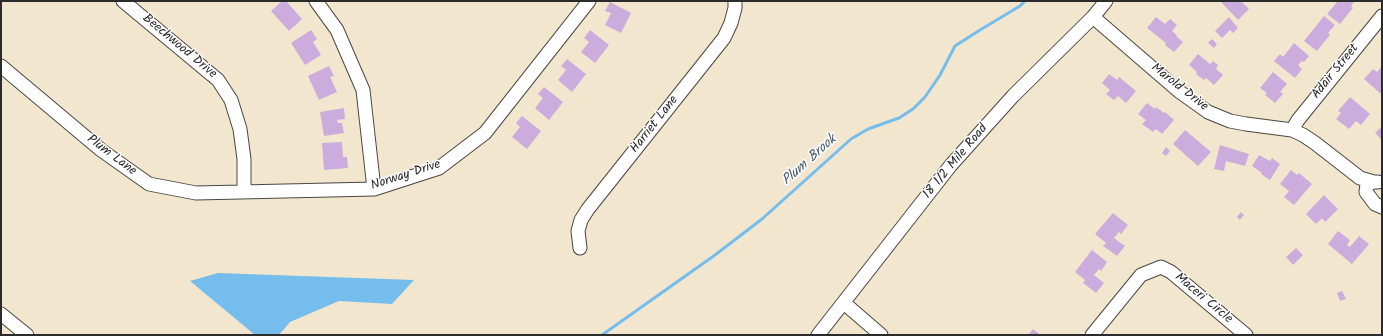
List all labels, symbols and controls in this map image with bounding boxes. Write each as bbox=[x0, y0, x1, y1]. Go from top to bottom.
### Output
street label: Beechwood Drive bbox=[139, 11, 219, 83]
street label: Adair Street bbox=[1309, 41, 1363, 103]
street label: Marold Drive bbox=[1147, 61, 1211, 115]
street label: Harriet Lane bbox=[628, 93, 682, 157]
street label: 18 1/2 Mile Road bbox=[920, 122, 992, 202]
street label: Plum Lane bbox=[83, 132, 139, 180]
water label: Plum Brook bbox=[779, 132, 841, 190]
street label: Norway Drive bbox=[369, 157, 443, 195]
street label: Maceri Circle bbox=[1171, 270, 1235, 328]

